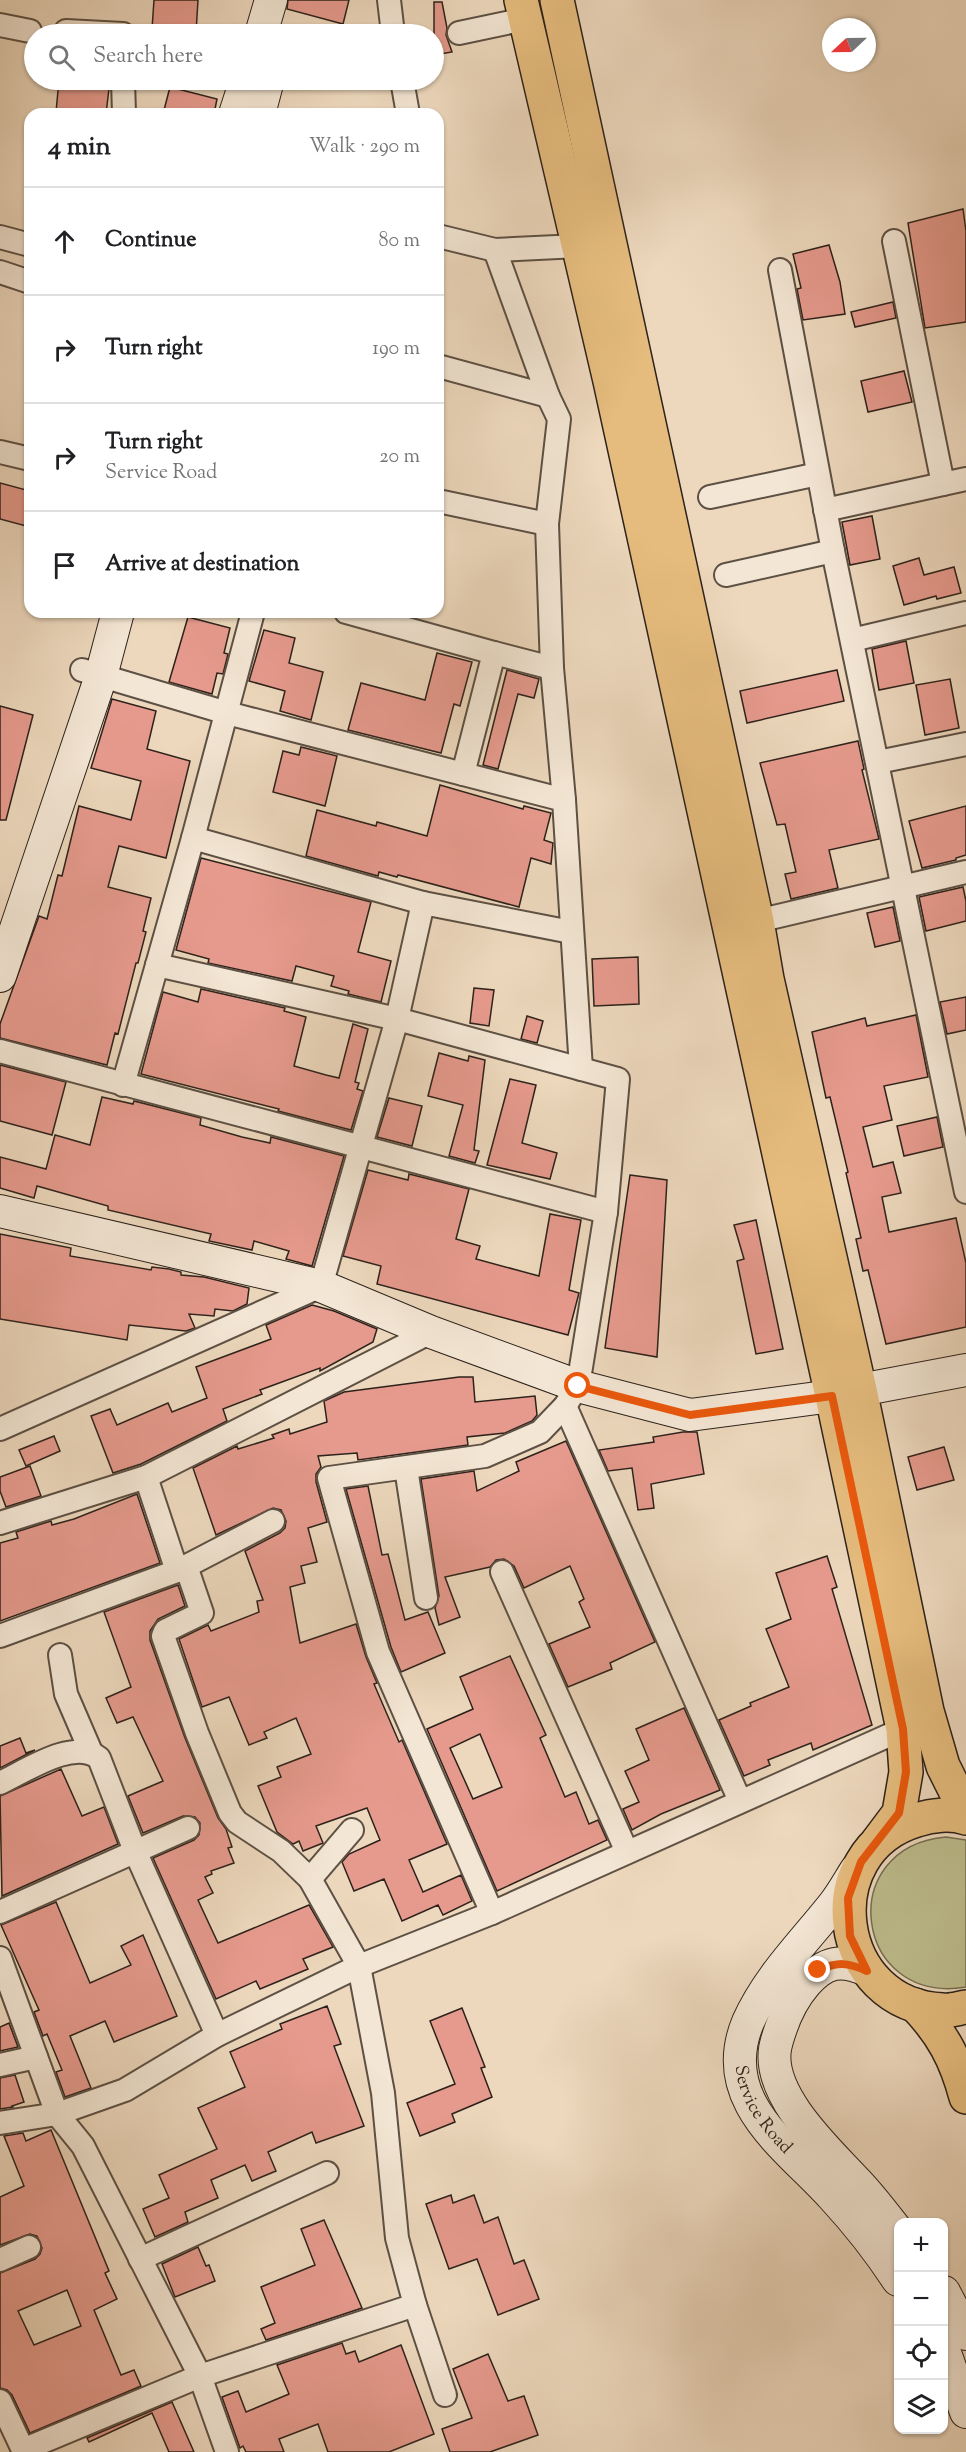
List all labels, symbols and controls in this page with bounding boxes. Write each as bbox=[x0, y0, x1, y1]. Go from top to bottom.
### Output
north arrow bbox=[822, 18, 876, 72]
search box bbox=[24, 24, 444, 90]
icon: search bbox=[45, 41, 78, 74]
text: Search here bbox=[93, 41, 203, 73]
text: 4 min bbox=[48, 129, 111, 166]
text: Walk · 290 m bbox=[309, 133, 420, 162]
icon: ahead bbox=[48, 225, 81, 258]
text: Continue bbox=[105, 225, 196, 257]
text: 80 m bbox=[379, 227, 420, 256]
icon: right bbox=[48, 333, 81, 366]
text: Turn right bbox=[105, 333, 202, 365]
text: 190 m bbox=[372, 335, 420, 364]
text: Turn right bbox=[105, 427, 202, 459]
icon: right bbox=[48, 441, 81, 474]
text: 20 m bbox=[379, 443, 420, 472]
text: Service Road bbox=[105, 459, 217, 488]
icon: arrive bbox=[48, 549, 81, 582]
text: Arrive at destination bbox=[105, 549, 300, 581]
route start bbox=[564, 1372, 590, 1398]
route end bbox=[804, 1956, 830, 1982]
street label: Service Road bbox=[727, 2064, 797, 2161]
map controls bbox=[894, 2218, 948, 2434]
button: + bbox=[894, 2218, 948, 2272]
button: − bbox=[894, 2272, 948, 2326]
button: locate bbox=[894, 2326, 948, 2380]
button: layers bbox=[894, 2380, 948, 2434]

